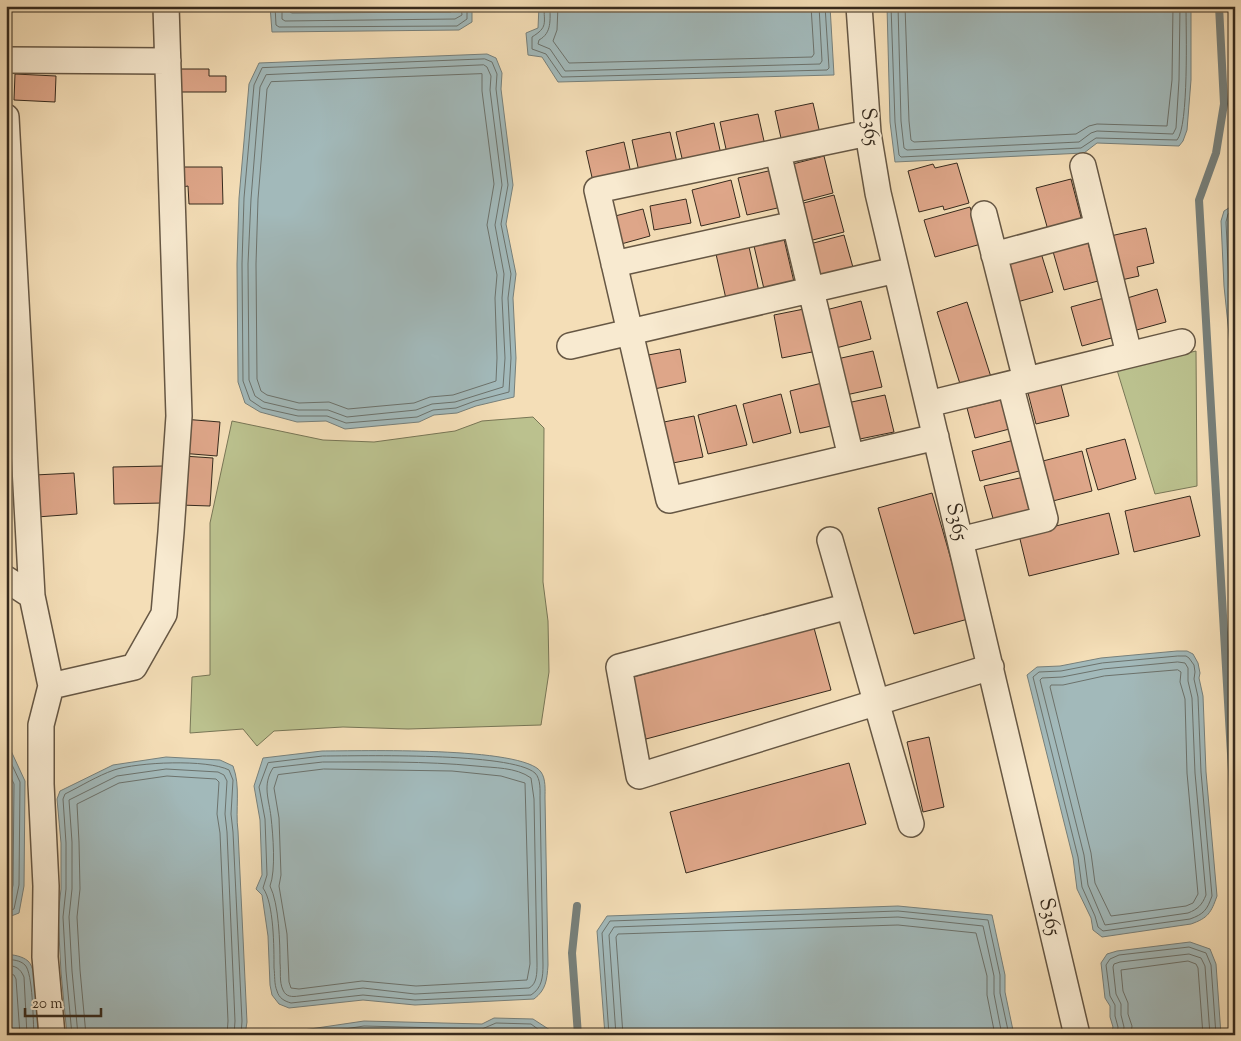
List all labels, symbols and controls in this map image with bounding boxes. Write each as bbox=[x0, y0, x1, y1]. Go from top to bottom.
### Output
street label: S365 bbox=[852, 106, 886, 148]
street label: S365 bbox=[937, 500, 975, 544]
street label: S365 bbox=[1030, 895, 1068, 939]
scale bar bbox=[25, 986, 101, 1018]
text: 20 m bbox=[32, 994, 63, 1015]

